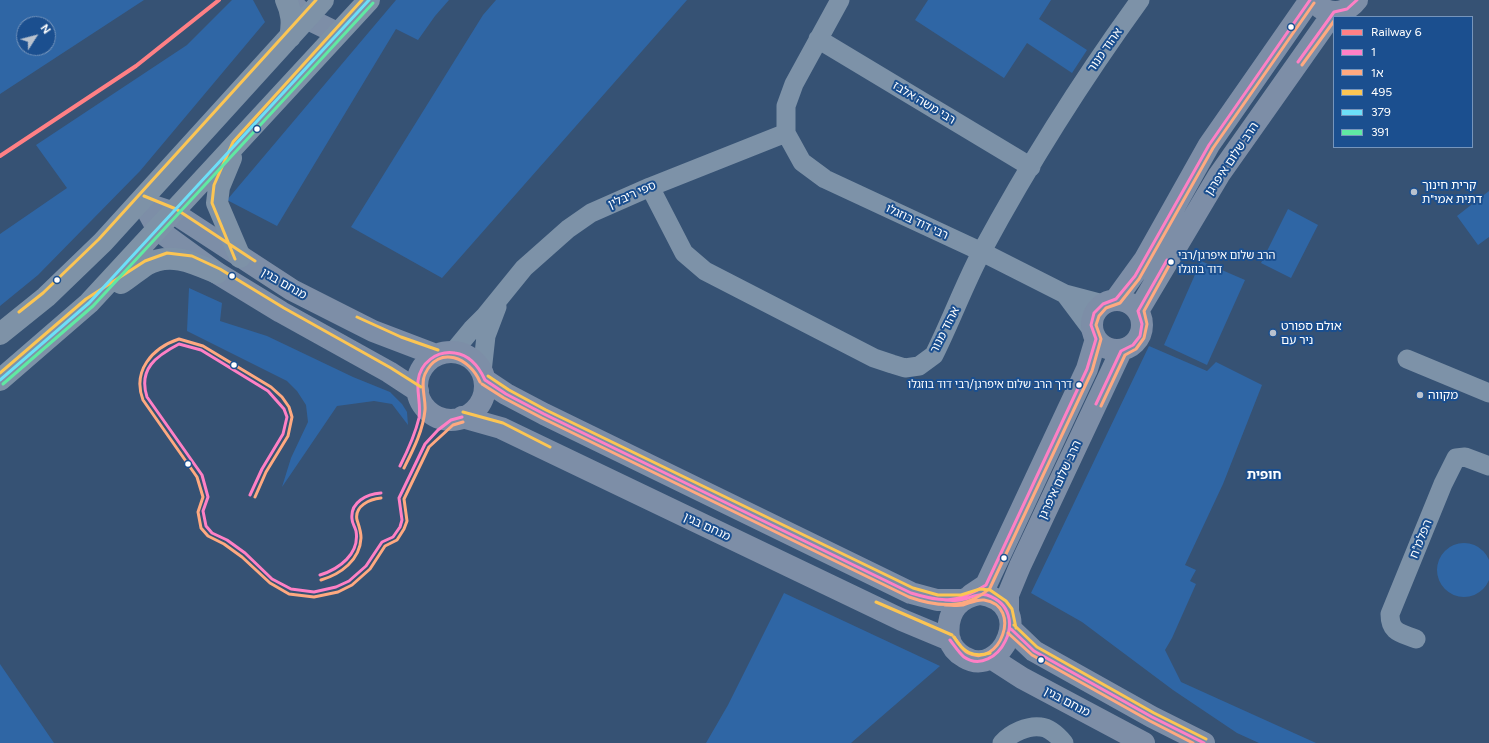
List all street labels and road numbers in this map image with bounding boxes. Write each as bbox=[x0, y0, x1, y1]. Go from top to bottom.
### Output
street label: אהוד מנור bbox=[1085, 25, 1125, 75]
street label: רבי משה אלבז bbox=[890, 79, 958, 127]
street label: הרב שלום איפרגן bbox=[1202, 120, 1262, 198]
street label: ספי ריבלין bbox=[606, 178, 658, 212]
street label: רבי דוד בוזגלו bbox=[883, 201, 951, 243]
street label: מנחם בגין bbox=[259, 265, 309, 303]
street label: אהוד מנור bbox=[927, 304, 963, 356]
street label: הרב שלום איפרגן bbox=[1035, 438, 1085, 522]
street label: מנחם בגין bbox=[681, 510, 733, 544]
street label: הפלמ"ח bbox=[1407, 517, 1435, 561]
street label: מנחם בגין bbox=[1042, 684, 1092, 720]

